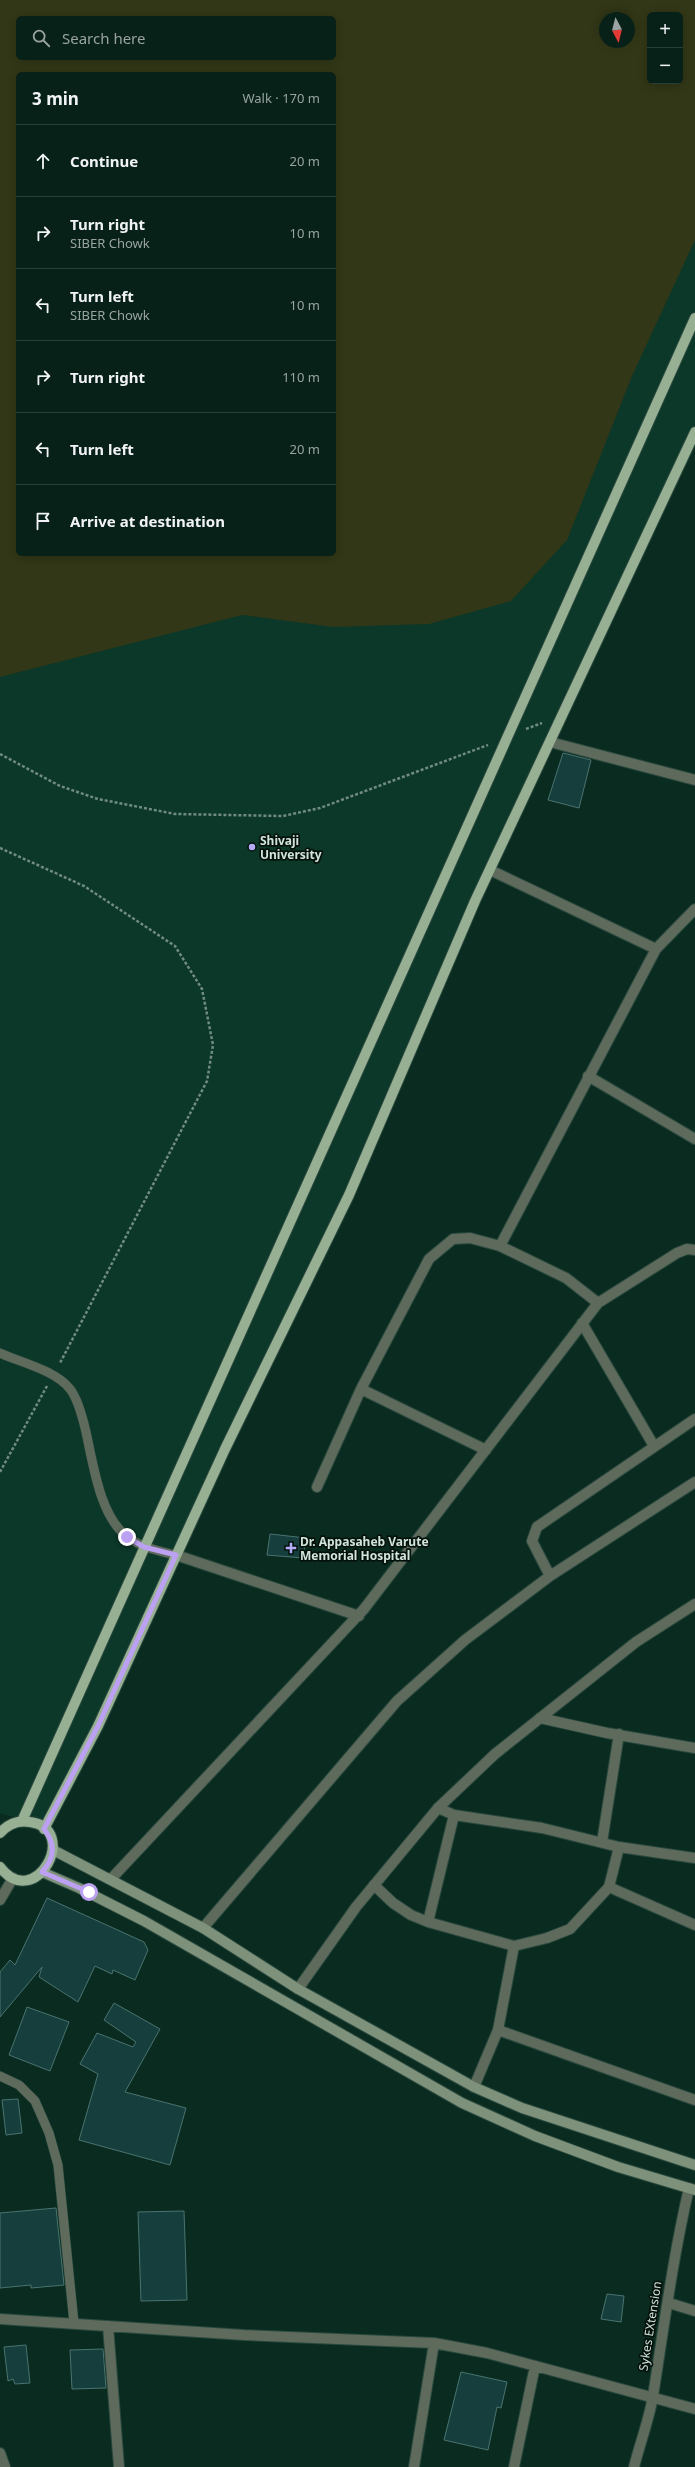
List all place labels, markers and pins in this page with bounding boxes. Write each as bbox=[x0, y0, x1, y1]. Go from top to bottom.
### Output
place label: Shivaji University bbox=[260, 832, 322, 863]
marker: Shivaji University bbox=[247, 842, 257, 852]
place label: Dr. Appasaheb Varute Memorial Hospital bbox=[300, 1533, 429, 1564]
marker: Dr. Appasaheb Varute Memorial Hospital bbox=[285, 1542, 297, 1554]

